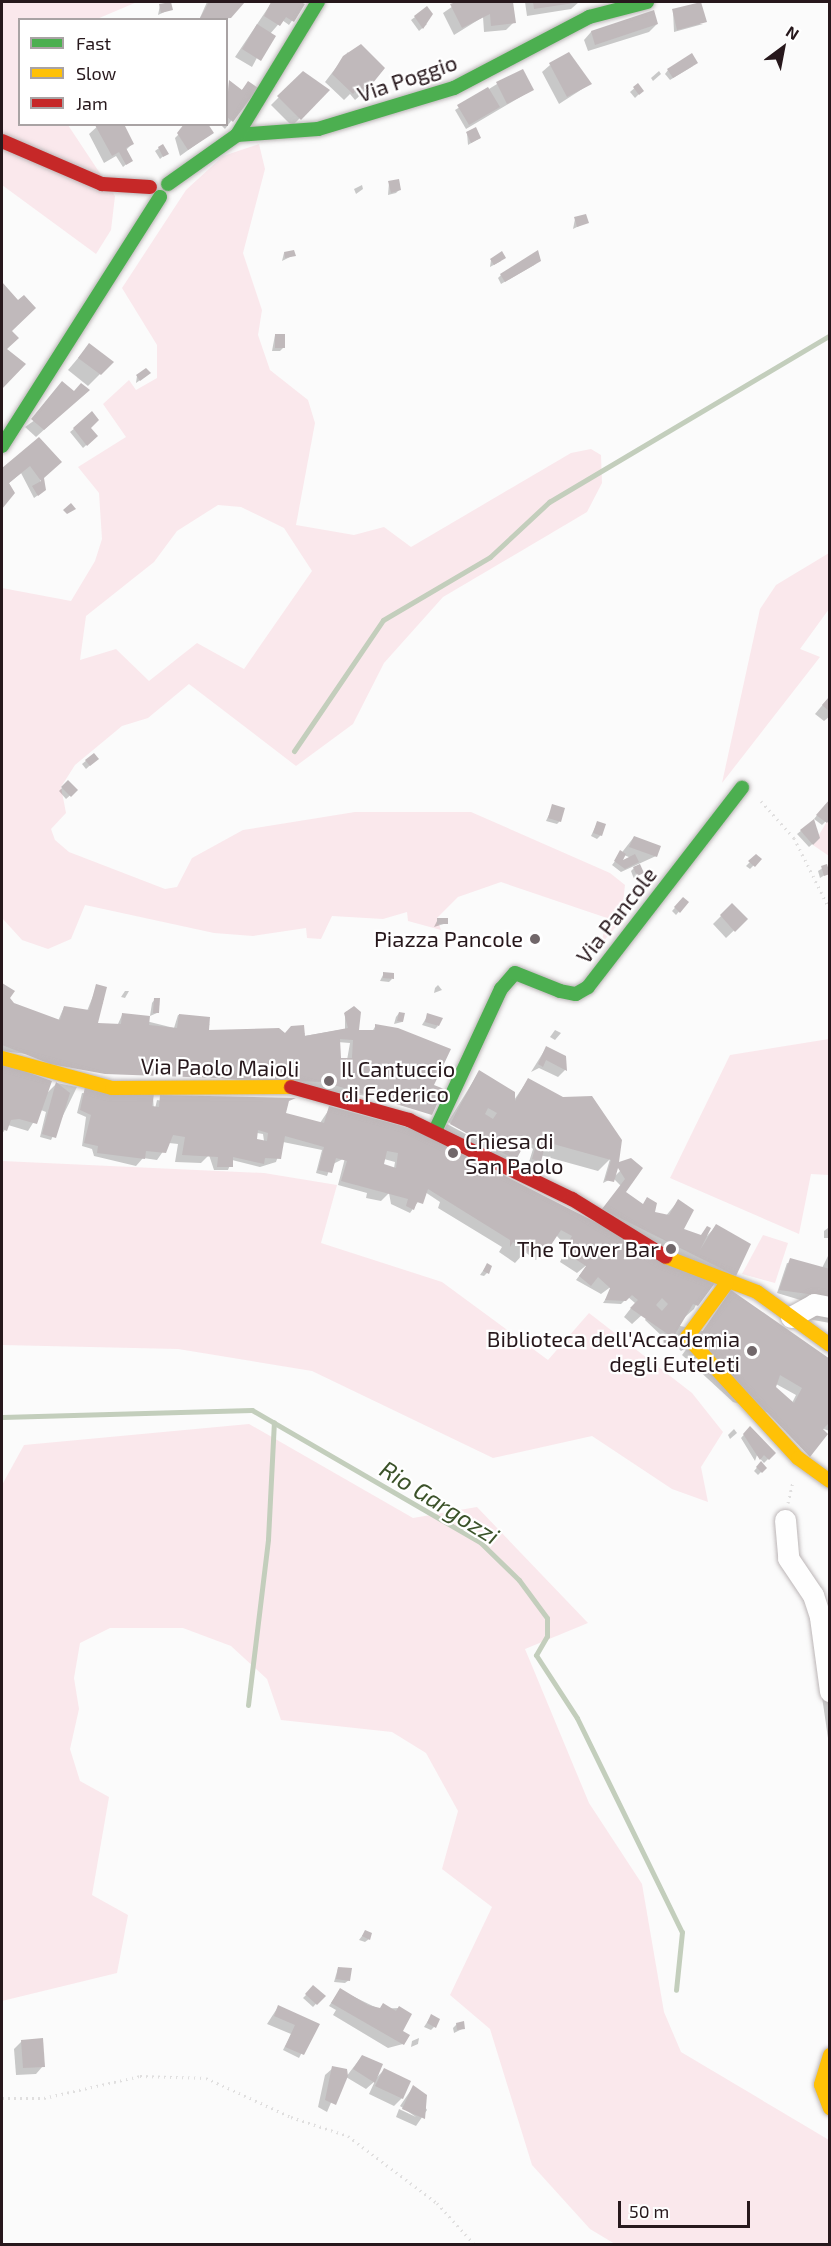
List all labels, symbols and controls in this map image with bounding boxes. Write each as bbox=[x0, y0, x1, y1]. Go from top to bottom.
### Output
legend bbox=[18, 18, 228, 126]
north arrow bbox=[753, 18, 813, 78]
text: N bbox=[783, 21, 803, 43]
text: Fast bbox=[76, 32, 111, 54]
street label: Via Poggio bbox=[354, 49, 460, 107]
text: Slow bbox=[76, 62, 116, 84]
text: Jam bbox=[76, 92, 108, 114]
street label: Via Pancole bbox=[570, 862, 662, 968]
place label: Piazza Pancole bbox=[374, 926, 523, 952]
marker: Piazza Pancole bbox=[528, 932, 542, 946]
street label: Via Paolo Maioli bbox=[141, 1052, 299, 1082]
place label: Il Cantuccio di Federico bbox=[341, 1055, 456, 1106]
marker: Il Cantuccio di Federico bbox=[322, 1074, 336, 1088]
place label: Chiesa di San Paolo bbox=[465, 1127, 564, 1178]
marker: Chiesa di San Paolo bbox=[446, 1146, 460, 1160]
place label: The Tower Bar bbox=[516, 1236, 659, 1262]
marker: The Tower Bar bbox=[664, 1242, 678, 1256]
place label: Biblioteca dell'Accademia degli Euteleti bbox=[487, 1325, 740, 1376]
marker: Biblioteca dell'Accademia degli Euteleti bbox=[745, 1344, 759, 1358]
water label: Rio Gargozzi bbox=[375, 1454, 505, 1550]
scale bar bbox=[621, 2189, 753, 2227]
text: 50 m bbox=[629, 2200, 669, 2222]

